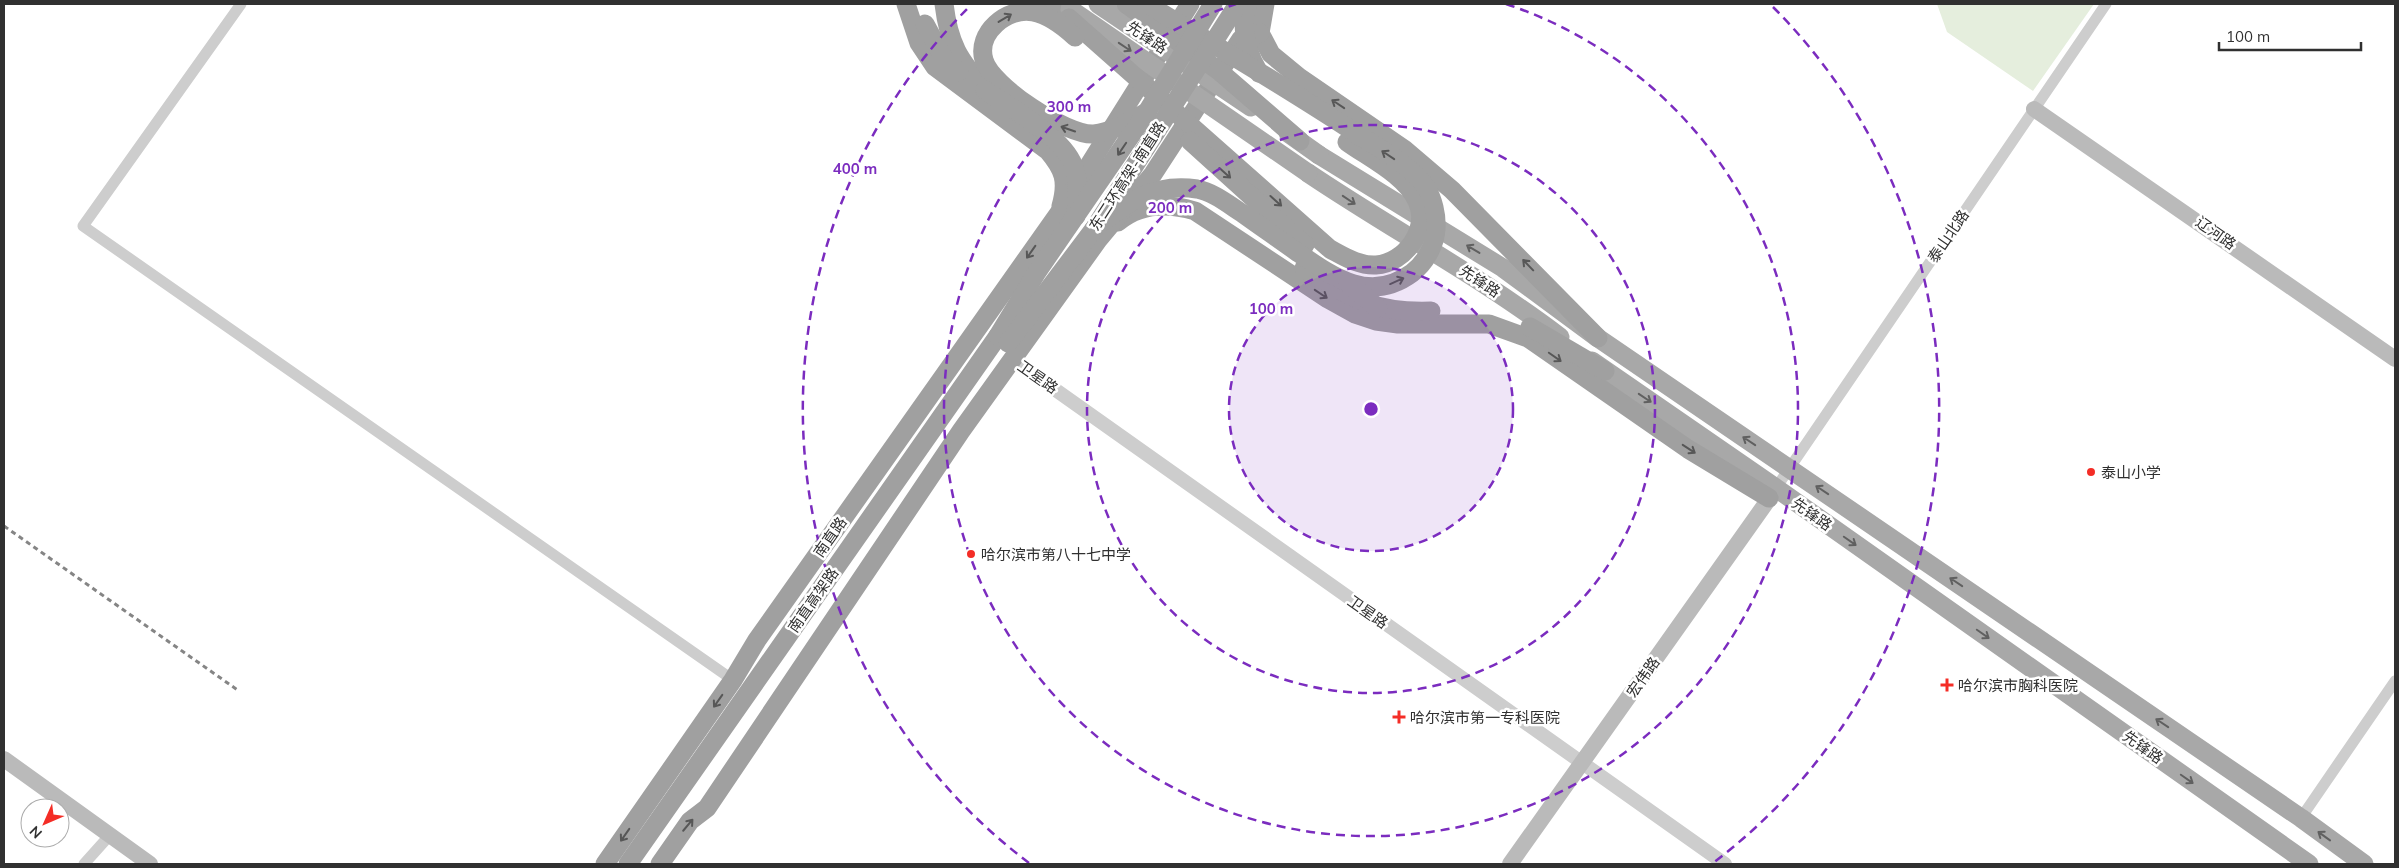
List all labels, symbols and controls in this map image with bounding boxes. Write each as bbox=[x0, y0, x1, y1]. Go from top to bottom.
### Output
one-way arrow bbox=[997, 12, 1011, 22]
street label: 先锋路 bbox=[1123, 17, 1171, 57]
scale bar bbox=[2219, 20, 2362, 52]
text: 100 m bbox=[2226, 27, 2270, 46]
one-way arrow bbox=[1118, 42, 1132, 52]
text: 300 m bbox=[1047, 97, 1091, 116]
one-way arrow bbox=[1331, 99, 1345, 109]
street label: 东二环高架-南直路 bbox=[1085, 118, 1169, 234]
one-way arrow bbox=[1061, 123, 1077, 133]
one-way arrow bbox=[1117, 142, 1127, 156]
one-way arrow bbox=[1381, 149, 1395, 160]
text: 400 m bbox=[833, 159, 877, 178]
one-way arrow bbox=[1219, 167, 1232, 179]
one-way arrow bbox=[1270, 195, 1283, 206]
one-way arrow bbox=[1342, 195, 1356, 205]
text: 200 m bbox=[1148, 198, 1192, 217]
street label: 泰山北路 bbox=[1923, 206, 1973, 266]
street label: 辽河路 bbox=[2192, 212, 2240, 254]
one-way arrow bbox=[1466, 244, 1480, 254]
one-way arrow bbox=[1026, 245, 1036, 259]
one-way arrow bbox=[1522, 259, 1534, 272]
street label: 先锋路 bbox=[1456, 261, 1504, 301]
one-way arrow bbox=[1389, 276, 1404, 286]
one-way arrow bbox=[1313, 290, 1327, 300]
text: 100 m bbox=[1249, 299, 1293, 318]
one-way arrow bbox=[1548, 352, 1562, 362]
street label: 卫星路 bbox=[1014, 356, 1062, 398]
one-way arrow bbox=[1638, 393, 1652, 404]
centre of rings bbox=[1362, 400, 1380, 418]
one-way arrow bbox=[1742, 435, 1756, 446]
one-way arrow bbox=[1682, 444, 1696, 454]
place label: 泰山小学 bbox=[2101, 463, 2161, 482]
marker: 泰山小学 bbox=[2085, 466, 2097, 478]
one-way arrow bbox=[1815, 485, 1829, 495]
street label: 先锋路 bbox=[1788, 493, 1836, 535]
street label: 南直路 bbox=[809, 513, 851, 561]
one-way arrow bbox=[1843, 536, 1857, 546]
place label: 哈尔滨市第八十七中学 bbox=[981, 545, 1131, 564]
marker: 哈尔滨市第八十七中学 bbox=[965, 548, 977, 560]
street label: 南直高架路 bbox=[784, 564, 842, 636]
one-way arrow bbox=[1949, 577, 1963, 587]
street label: 卫星路 bbox=[1344, 591, 1392, 633]
one-way arrow bbox=[1976, 629, 1990, 639]
street label: 宏伟路 bbox=[1622, 653, 1664, 701]
place label: 哈尔滨市胸科医院 bbox=[1958, 676, 2078, 695]
marker: 哈尔滨市胸科医院 bbox=[1940, 678, 1954, 692]
one-way arrow bbox=[713, 694, 723, 708]
place label: 哈尔滨市第一专科医院 bbox=[1410, 708, 1560, 727]
marker: 哈尔滨市第一专科医院 bbox=[1392, 710, 1406, 724]
one-way arrow bbox=[2155, 718, 2169, 728]
street label: 先锋路 bbox=[2119, 726, 2167, 768]
one-way arrow bbox=[2180, 774, 2194, 784]
north arrow bbox=[20, 798, 70, 848]
one-way arrow bbox=[683, 819, 694, 832]
text: N bbox=[26, 822, 46, 842]
one-way arrow bbox=[620, 828, 630, 842]
one-way arrow bbox=[2318, 830, 2332, 841]

